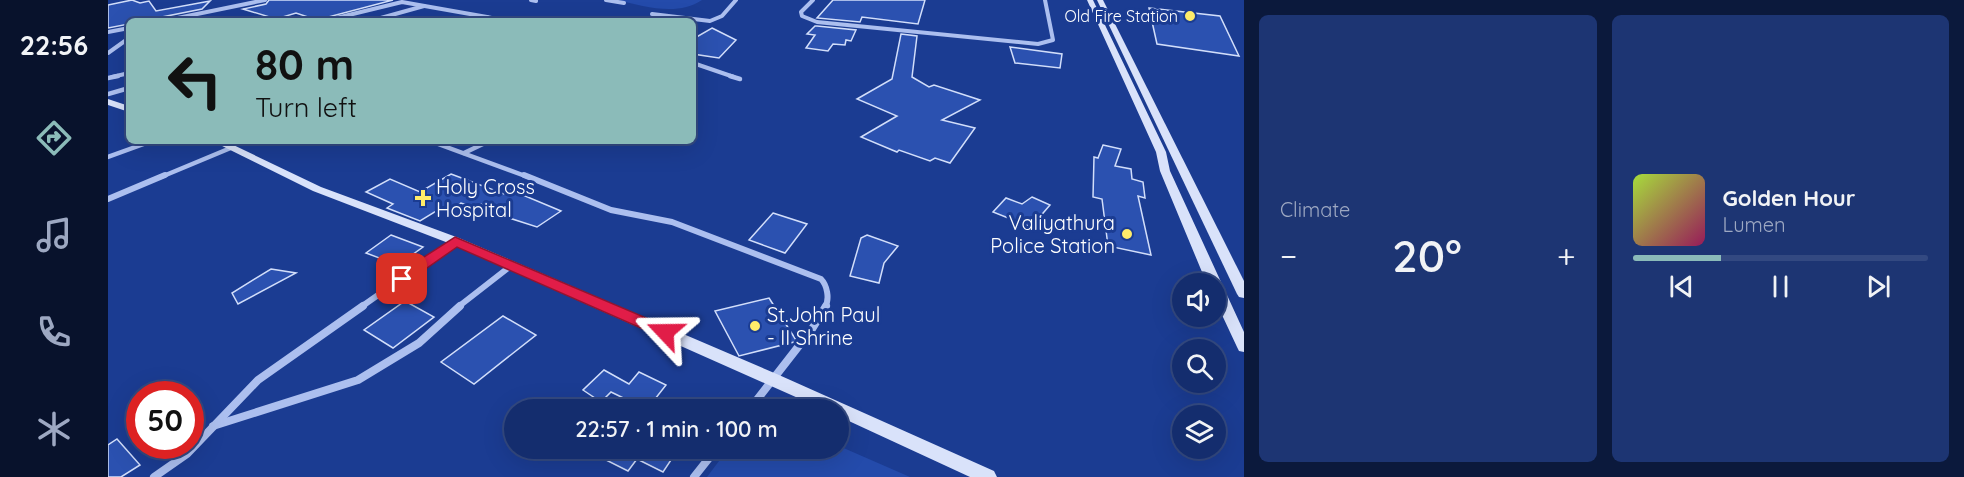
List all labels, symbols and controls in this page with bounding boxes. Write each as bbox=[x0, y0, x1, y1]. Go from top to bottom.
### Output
place label: Old Fire Station bbox=[1065, 6, 1178, 26]
marker: Old Fire Station bbox=[1183, 9, 1197, 23]
text: 22:56 bbox=[20, 28, 88, 62]
text: 80 m bbox=[255, 38, 354, 91]
icon: left bbox=[156, 42, 234, 120]
text: Turn left bbox=[255, 90, 357, 124]
icon: directions bbox=[33, 117, 75, 159]
place label: Holy Cross Hospital bbox=[436, 174, 535, 222]
text: Golden Hour bbox=[1723, 184, 1855, 212]
marker: Holy Cross Hospital bbox=[414, 189, 432, 207]
text: Climate bbox=[1280, 197, 1350, 222]
place label: Valiyathura Police Station bbox=[990, 210, 1115, 258]
text: Lumen bbox=[1723, 212, 1786, 237]
icon: music bbox=[33, 214, 75, 256]
marker: Valiyathura Police Station bbox=[1120, 227, 1134, 241]
text: 20° bbox=[1392, 227, 1462, 283]
text: − bbox=[1280, 235, 1297, 276]
text: + bbox=[1557, 235, 1576, 276]
pin bbox=[376, 253, 427, 304]
icon: arrive bbox=[385, 262, 418, 295]
icon: previous bbox=[1665, 270, 1698, 303]
icon: pause bbox=[1764, 270, 1797, 303]
icon: next bbox=[1862, 270, 1895, 303]
map controls bbox=[1172, 273, 1226, 459]
button: sound bbox=[1172, 273, 1226, 327]
position arrow bbox=[633, 300, 697, 364]
place label: St.John Paul - II Shrine bbox=[767, 302, 880, 350]
icon: phone bbox=[33, 311, 75, 353]
marker: St.John Paul - II Shrine bbox=[748, 319, 762, 333]
button: search bbox=[1172, 339, 1226, 393]
speed limit sign: 50 bbox=[126, 381, 204, 459]
button: layers bbox=[1172, 405, 1226, 459]
icon: climate bbox=[33, 408, 75, 450]
text: 22:57 · 1 min · 100 m bbox=[575, 415, 778, 443]

